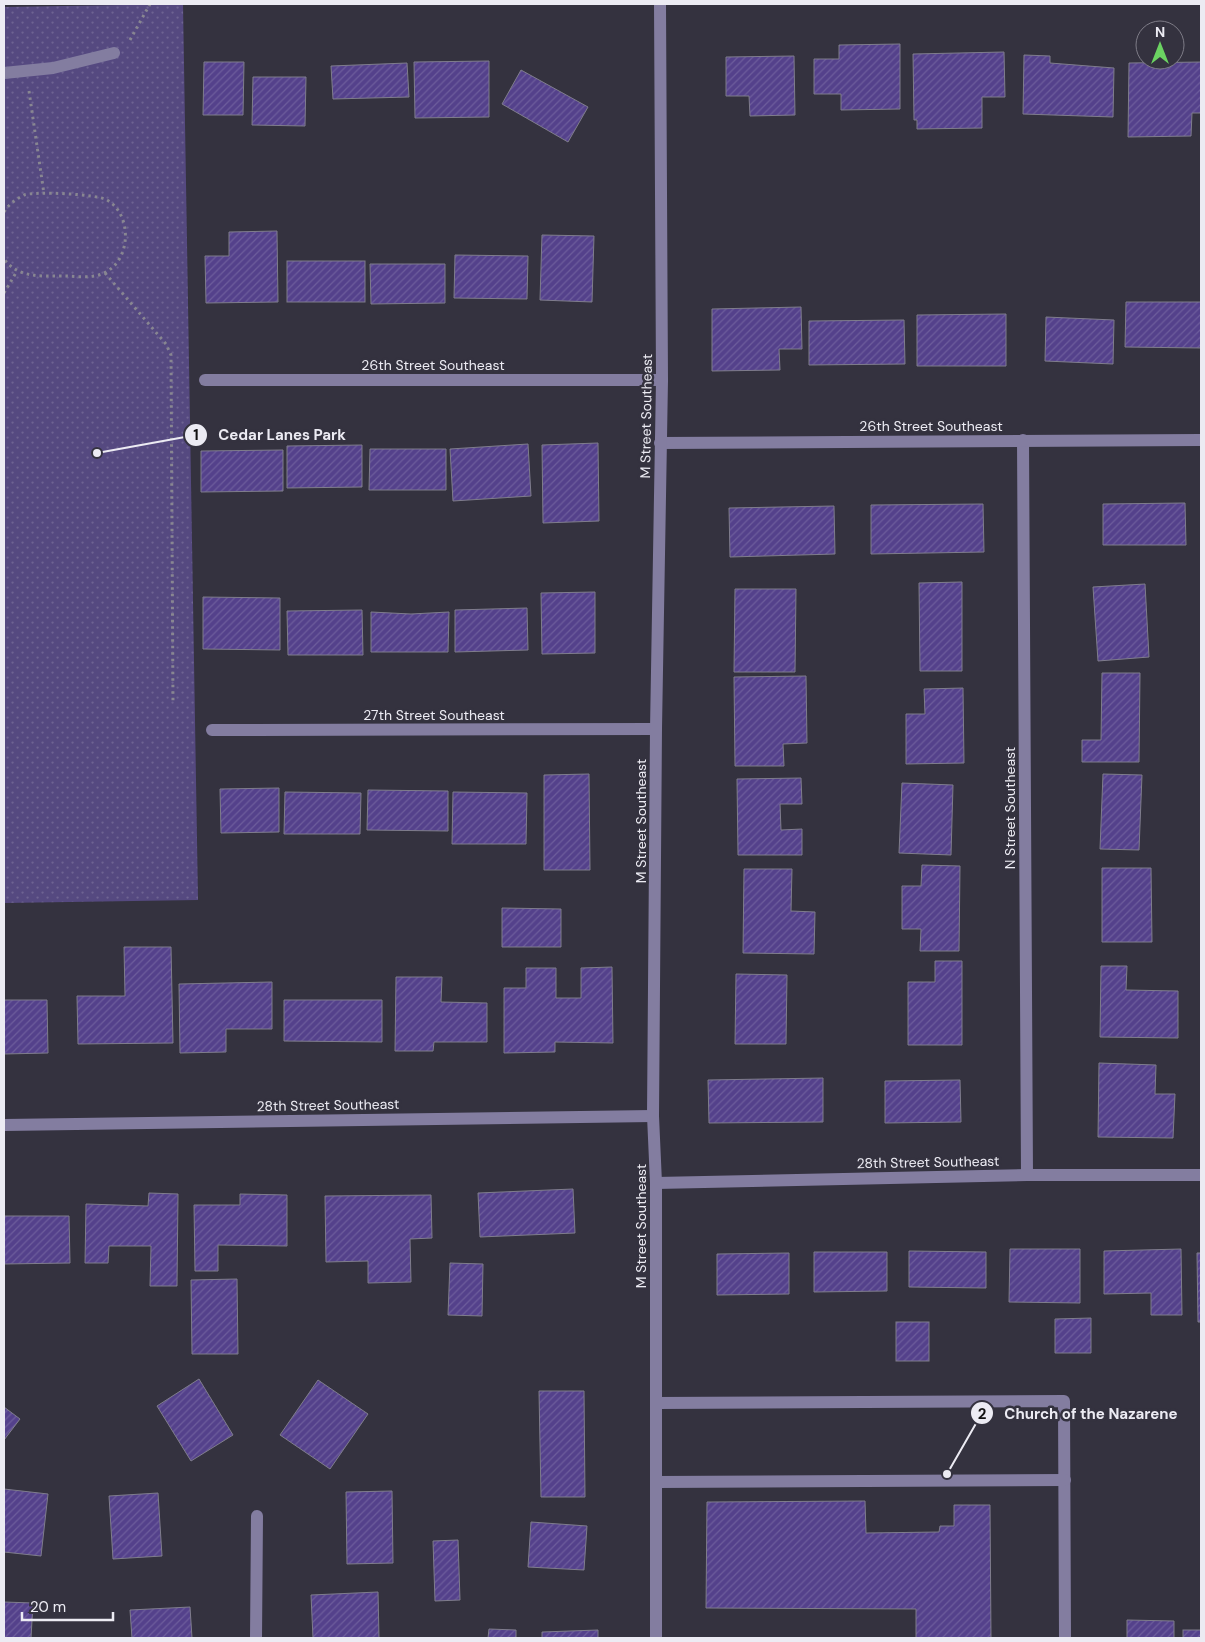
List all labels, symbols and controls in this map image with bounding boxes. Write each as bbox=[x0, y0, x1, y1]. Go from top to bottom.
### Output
north arrow bbox=[1135, 20, 1185, 70]
text: N bbox=[1155, 23, 1165, 41]
street label: M Street Southeast bbox=[636, 354, 656, 478]
street label: 26th Street Southeast bbox=[361, 356, 505, 374]
street label: 26th Street Southeast bbox=[859, 417, 1003, 435]
callout: Cedar Lanes Park bbox=[183, 420, 356, 450]
text: 1 bbox=[193, 425, 199, 445]
text: Cedar Lanes Park bbox=[218, 425, 346, 445]
street label: 27th Street Southeast bbox=[363, 706, 505, 724]
street label: N Street Southeast bbox=[1001, 747, 1019, 869]
street label: M Street Southeast bbox=[632, 759, 650, 883]
street label: 28th Street Southeast bbox=[256, 1095, 400, 1115]
street label: 28th Street Southeast bbox=[856, 1152, 1000, 1172]
street label: M Street Southeast bbox=[632, 1164, 650, 1288]
callout: Church of the Nazarene bbox=[970, 1398, 1188, 1428]
text: 2 bbox=[978, 1404, 987, 1424]
text: Church of the Nazarene bbox=[1004, 1404, 1178, 1424]
scale bar bbox=[22, 1590, 114, 1622]
text: 20 m bbox=[30, 1597, 66, 1617]

